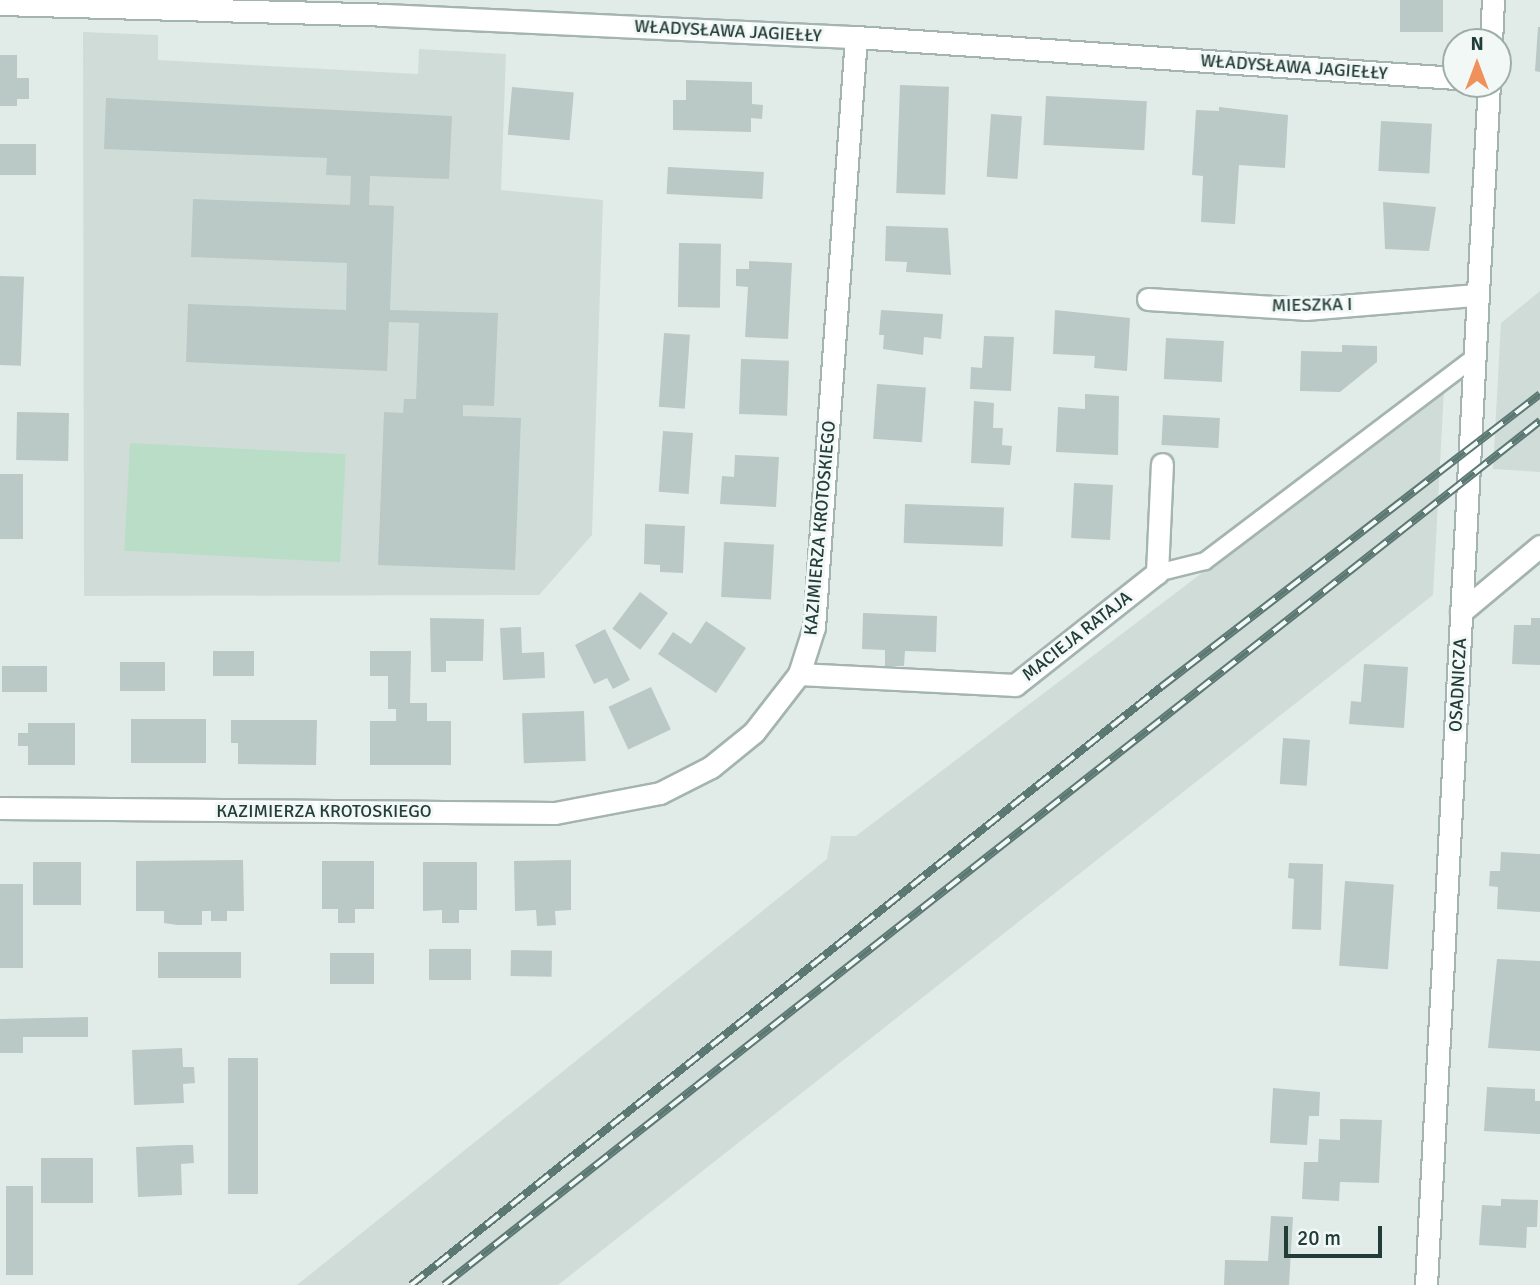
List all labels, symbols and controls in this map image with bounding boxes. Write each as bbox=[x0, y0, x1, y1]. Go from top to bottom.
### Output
street label: WŁADYSŁAWA JAGIEŁŁY bbox=[634, 15, 822, 47]
north arrow bbox=[1442, 28, 1512, 98]
text: N bbox=[1470, 32, 1484, 56]
street label: WŁADYSŁAWA JAGIEŁŁY bbox=[1200, 50, 1388, 84]
street label: MIESZKA I bbox=[1271, 293, 1353, 317]
street label: KAZIMIERZA KROTOSKIEGO bbox=[800, 420, 840, 636]
street label: MACIEJA RATAJA bbox=[1018, 587, 1136, 685]
street label: OSADNICZA bbox=[1445, 637, 1471, 733]
street label: KAZIMIERZA KROTOSKIEGO bbox=[216, 800, 432, 822]
scale bar bbox=[1288, 1212, 1386, 1256]
text: 20 m bbox=[1297, 1225, 1341, 1251]

